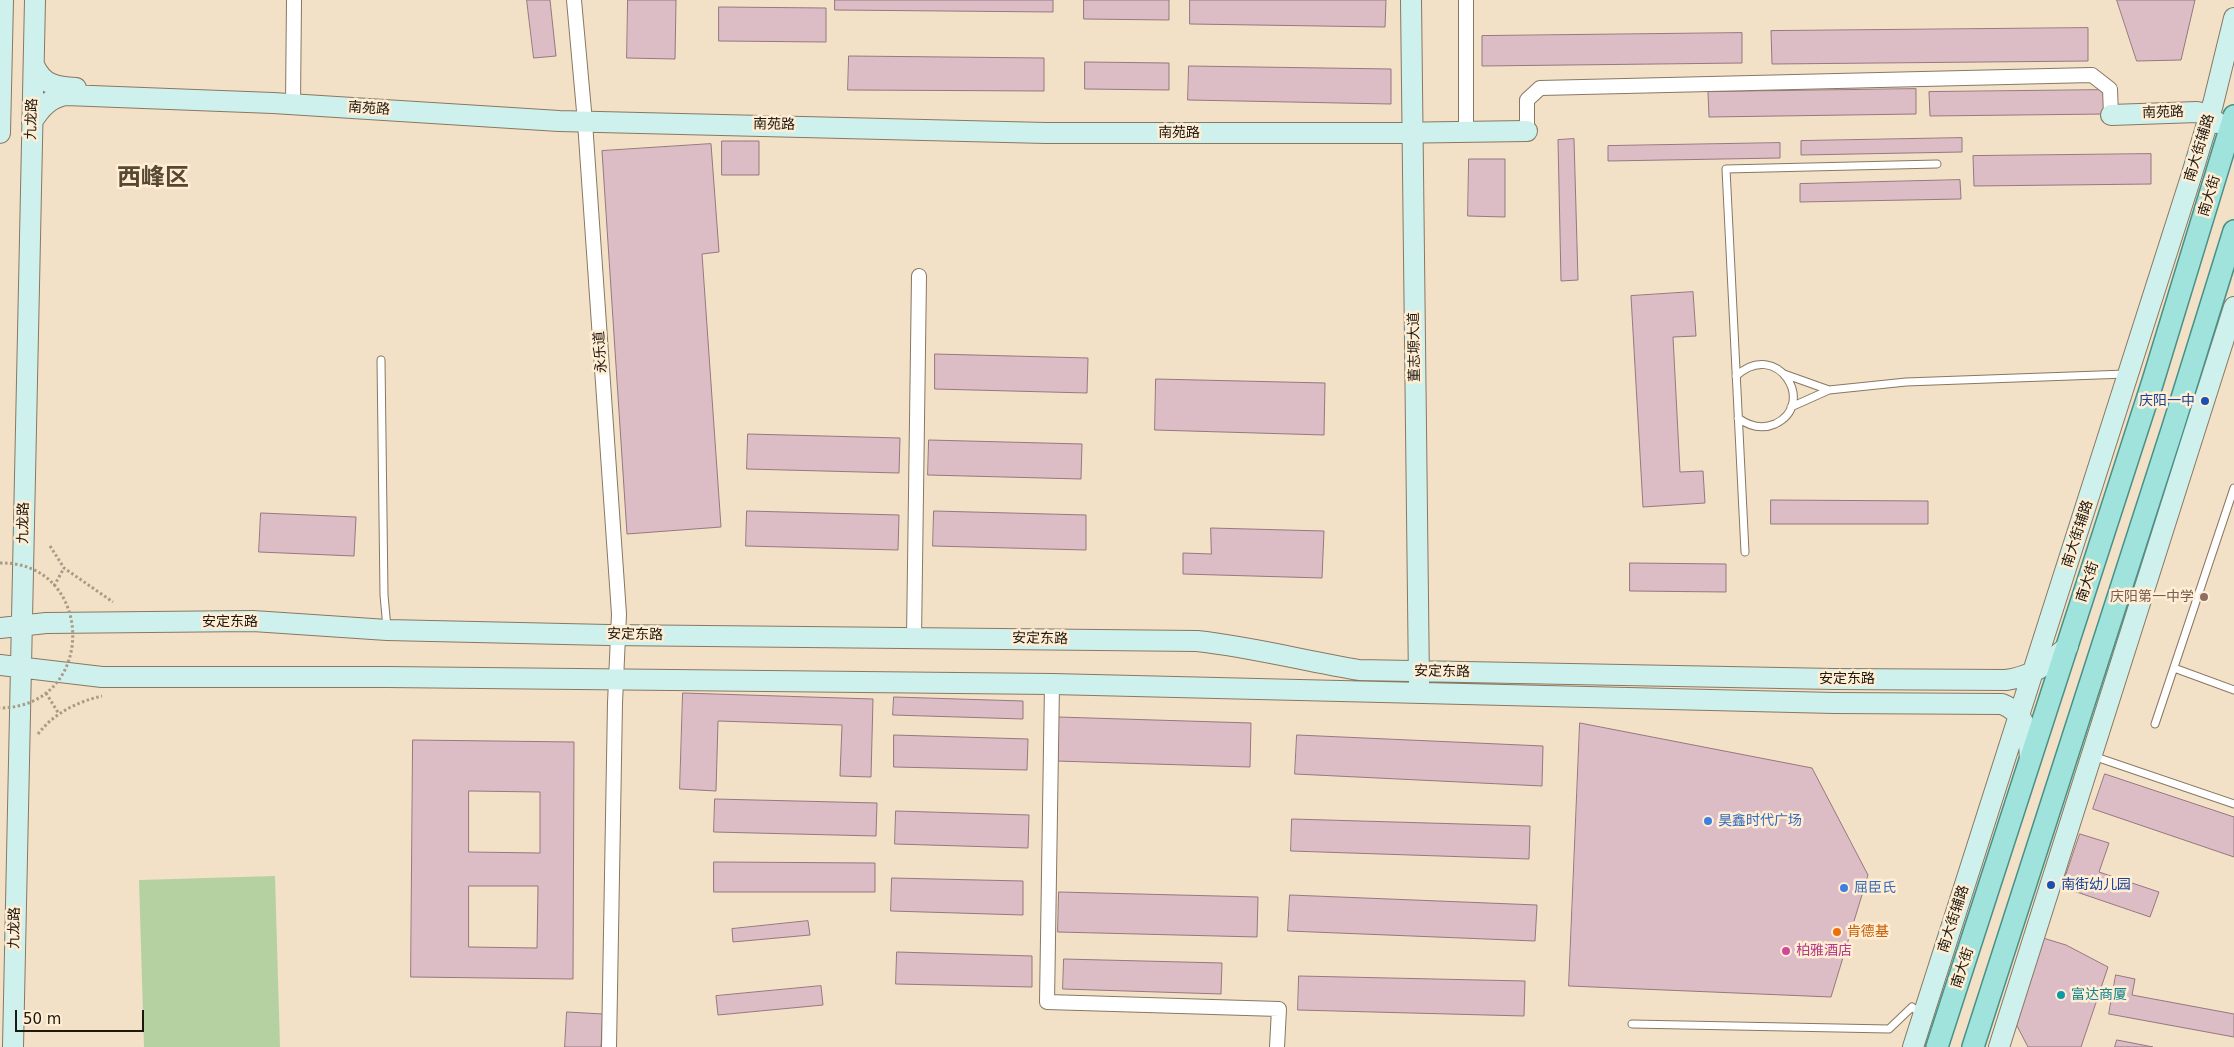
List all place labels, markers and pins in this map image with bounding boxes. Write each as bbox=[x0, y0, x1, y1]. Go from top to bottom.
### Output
place label: 庆阳一中 bbox=[2139, 393, 2195, 409]
marker: 庆阳一中 bbox=[2199, 395, 2211, 407]
place label: 庆阳第一中学 bbox=[2110, 589, 2194, 605]
marker: 庆阳第一中学 bbox=[2198, 591, 2210, 603]
place label: 昊鑫时代广场 bbox=[1718, 813, 1802, 829]
marker: 昊鑫时代广场 bbox=[1702, 815, 1714, 827]
place label: 南街幼儿园 bbox=[2061, 877, 2131, 893]
marker: 南街幼儿园 bbox=[2045, 879, 2057, 891]
place label: 屈臣氏 bbox=[1854, 880, 1896, 896]
marker: 屈臣氏 bbox=[1838, 882, 1850, 894]
place label: 肯德基 bbox=[1847, 924, 1889, 940]
marker: 肯德基 bbox=[1831, 926, 1843, 938]
place label: 柏雅酒店 bbox=[1796, 943, 1852, 959]
marker: 柏雅酒店 bbox=[1780, 945, 1792, 957]
place label: 富达商厦 bbox=[2071, 987, 2127, 1003]
marker: 富达商厦 bbox=[2055, 989, 2067, 1001]

